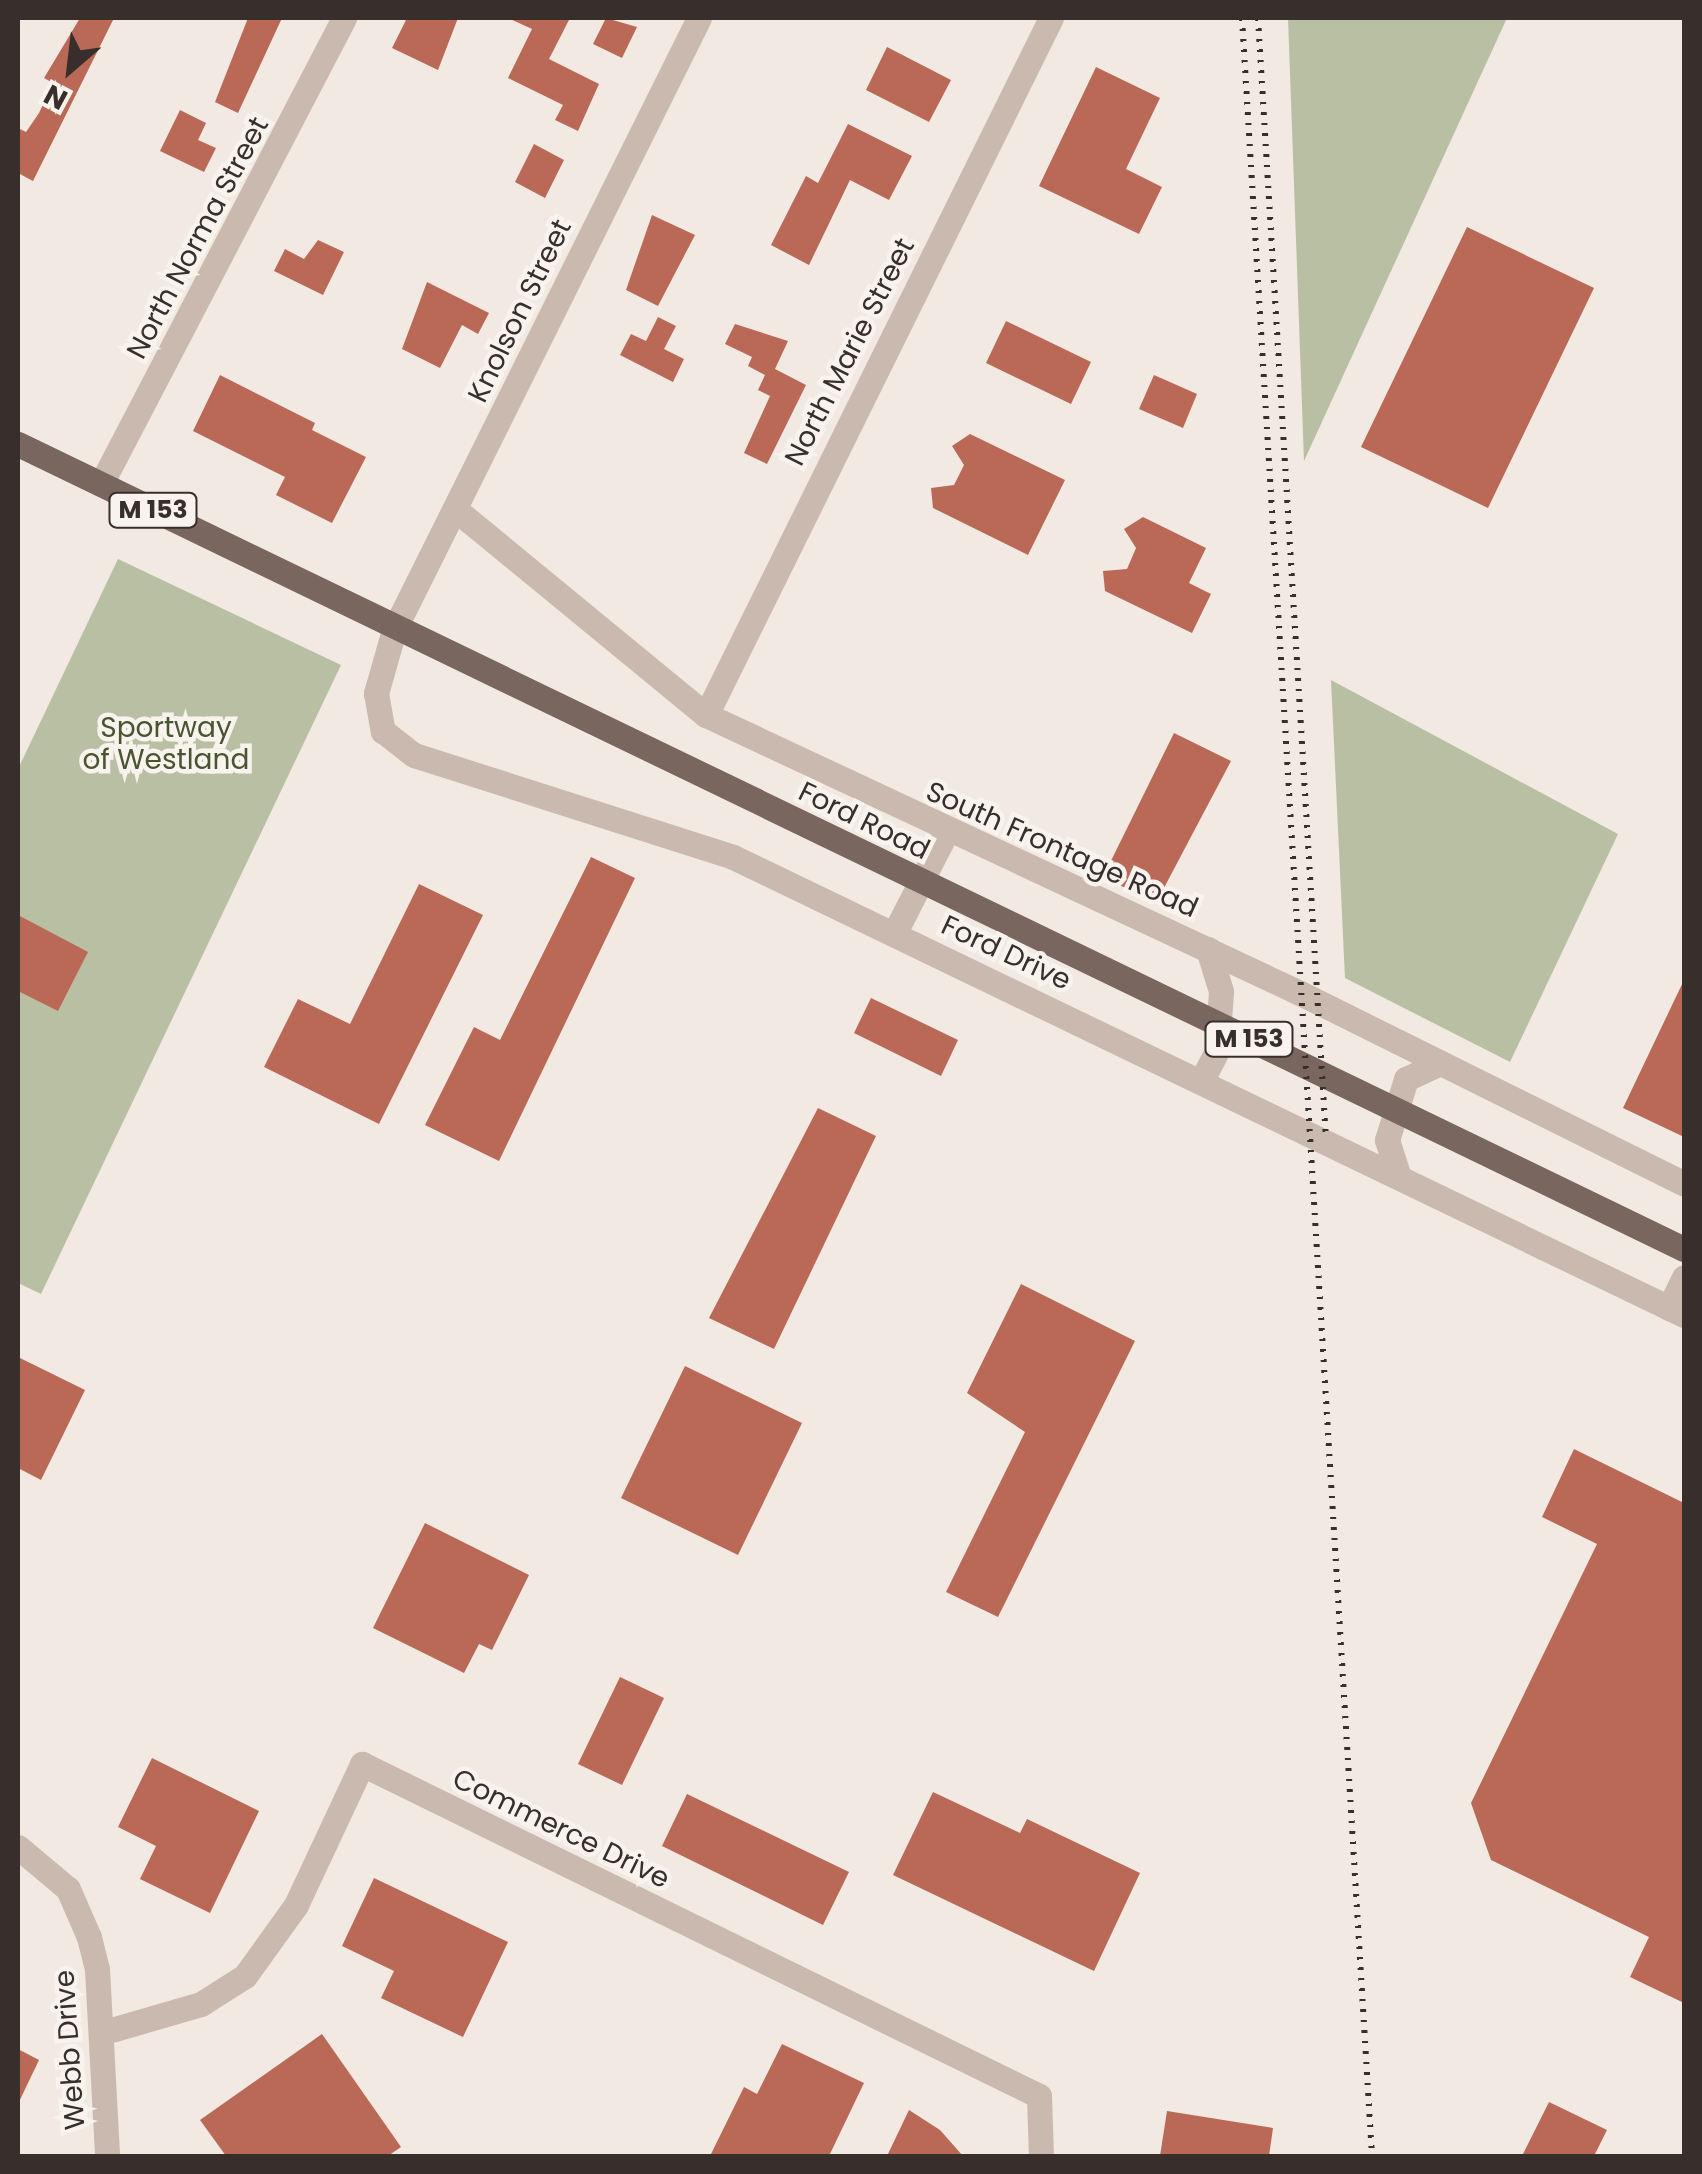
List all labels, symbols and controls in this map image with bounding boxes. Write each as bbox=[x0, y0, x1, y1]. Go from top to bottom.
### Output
north arrow bbox=[20, 20, 120, 120]
text: N bbox=[37, 75, 74, 119]
street label: North Norma Street bbox=[120, 111, 276, 365]
street label: Knolson Street bbox=[461, 214, 579, 408]
street label: North Marie Street bbox=[778, 233, 922, 471]
road number: M 153 bbox=[108, 490, 198, 530]
park label: Sportway of Westland bbox=[83, 711, 249, 777]
street label: Ford Road bbox=[793, 775, 935, 867]
street label: South Frontage Road bbox=[921, 775, 1203, 925]
street label: Ford Drive bbox=[936, 908, 1076, 998]
road number: M 153 bbox=[1204, 1019, 1294, 1059]
street label: Commerce Drive bbox=[447, 1762, 675, 1896]
street label: Webb Drive bbox=[48, 1969, 92, 2131]

